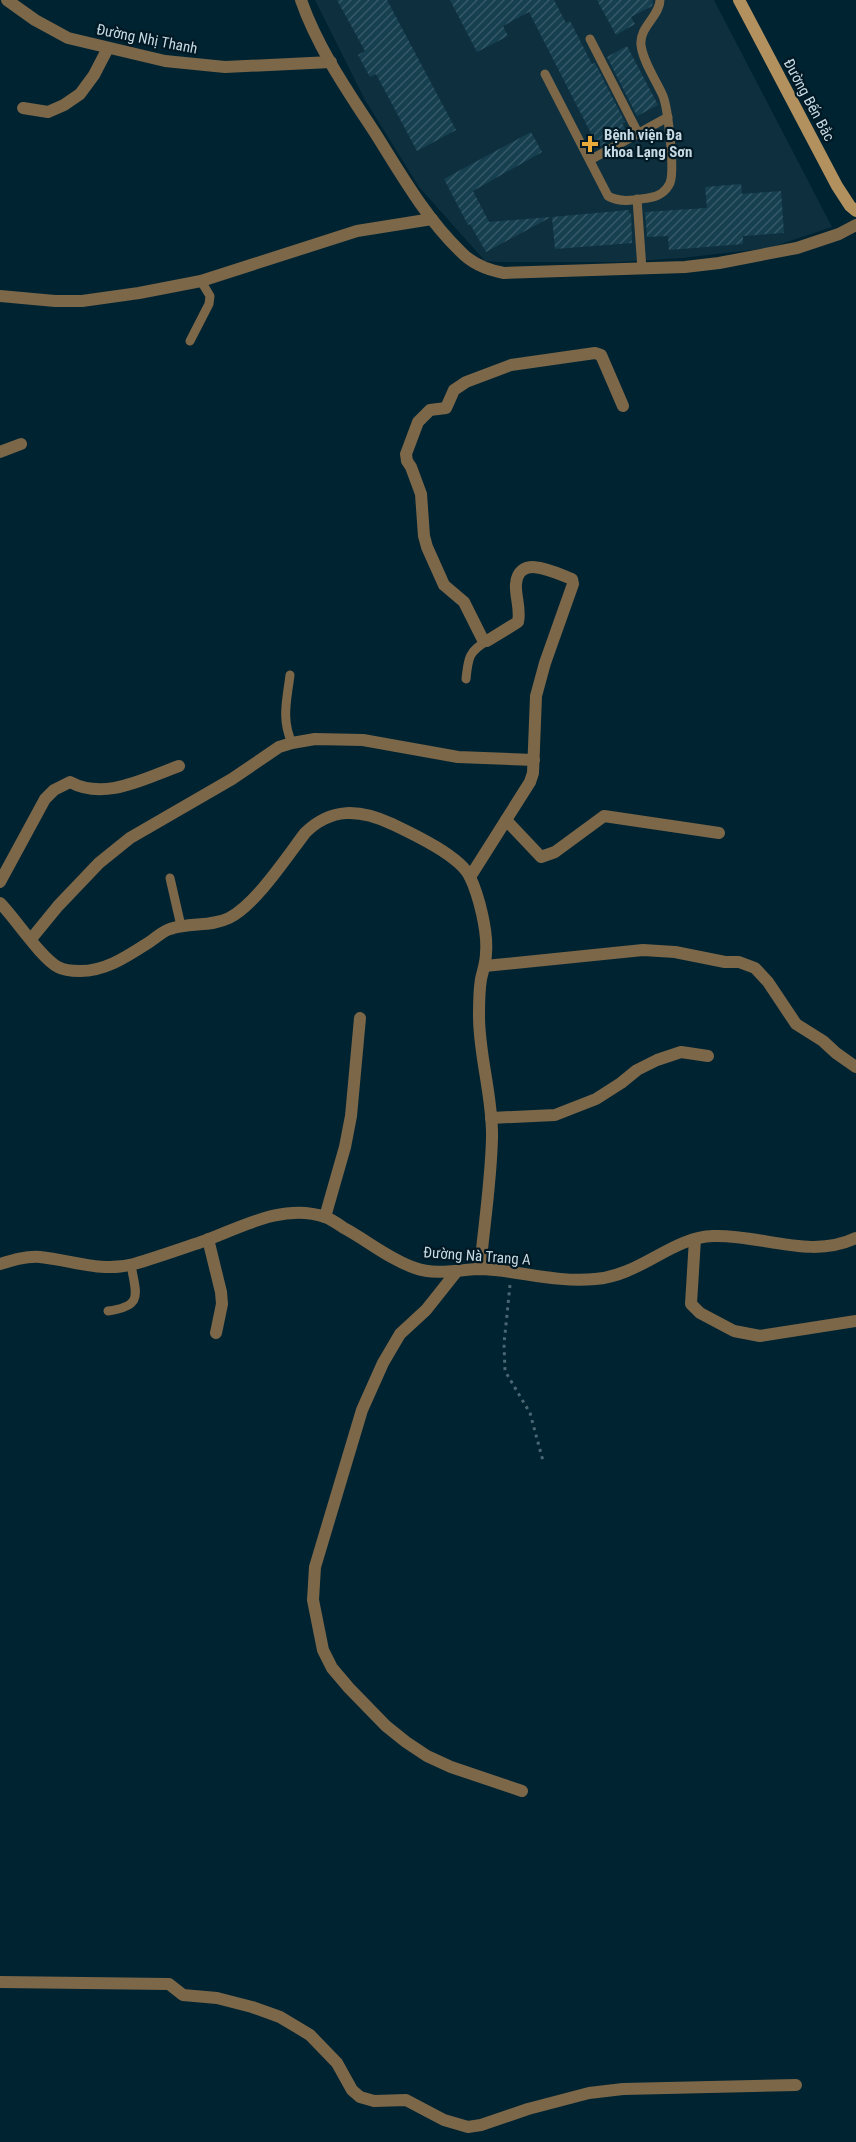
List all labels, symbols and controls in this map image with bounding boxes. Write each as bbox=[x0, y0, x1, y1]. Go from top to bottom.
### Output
street label: Đường Nhị Thanh bbox=[95, 20, 199, 58]
street label: Đường Bến Bắc bbox=[780, 56, 838, 144]
place label: Bệnh viện Đa khoa Lạng Sơn bbox=[604, 126, 692, 161]
marker: Bệnh viện Đa khoa Lạng Sơn bbox=[581, 135, 599, 153]
street label: Đường Nà Trang A bbox=[423, 1243, 532, 1269]

